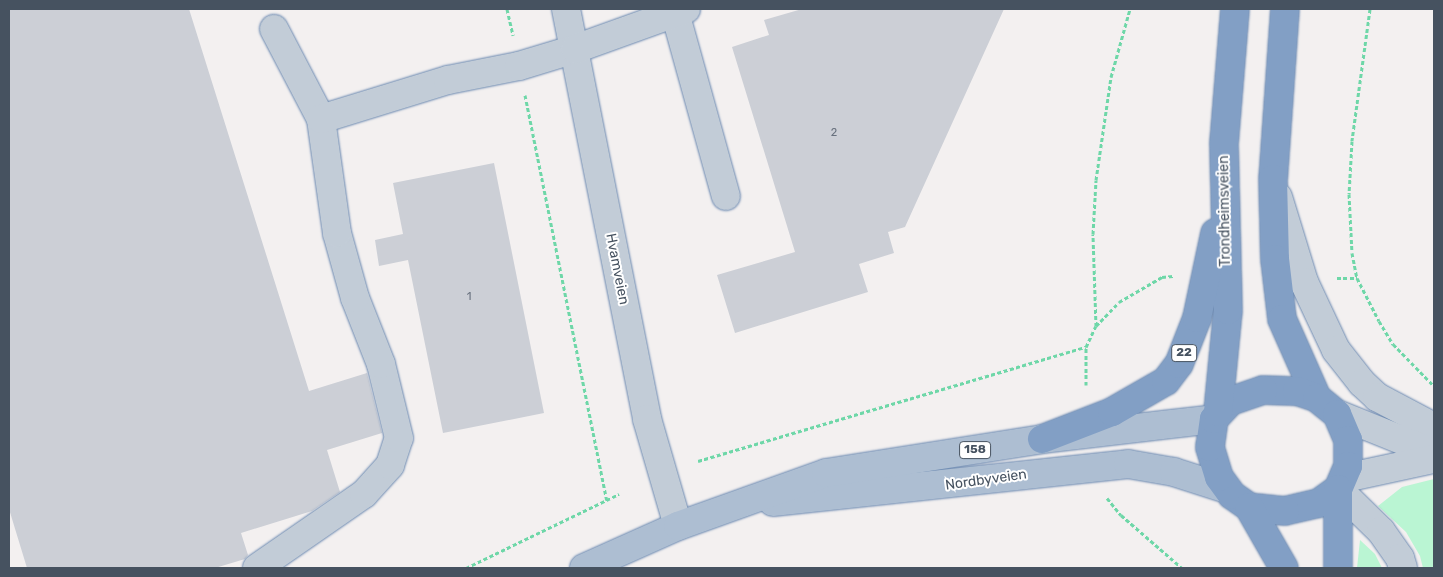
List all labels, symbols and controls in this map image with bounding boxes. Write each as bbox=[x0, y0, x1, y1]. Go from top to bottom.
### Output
house number: 2 bbox=[831, 126, 837, 140]
street label: Trondheimsveien bbox=[1216, 155, 1234, 267]
street label: Hvamveien bbox=[602, 232, 632, 306]
house number: 1 bbox=[467, 290, 471, 304]
road number: 22 bbox=[1170, 343, 1198, 362]
road number: 158 bbox=[959, 440, 991, 460]
street label: Nordbyveien bbox=[944, 466, 1028, 494]

